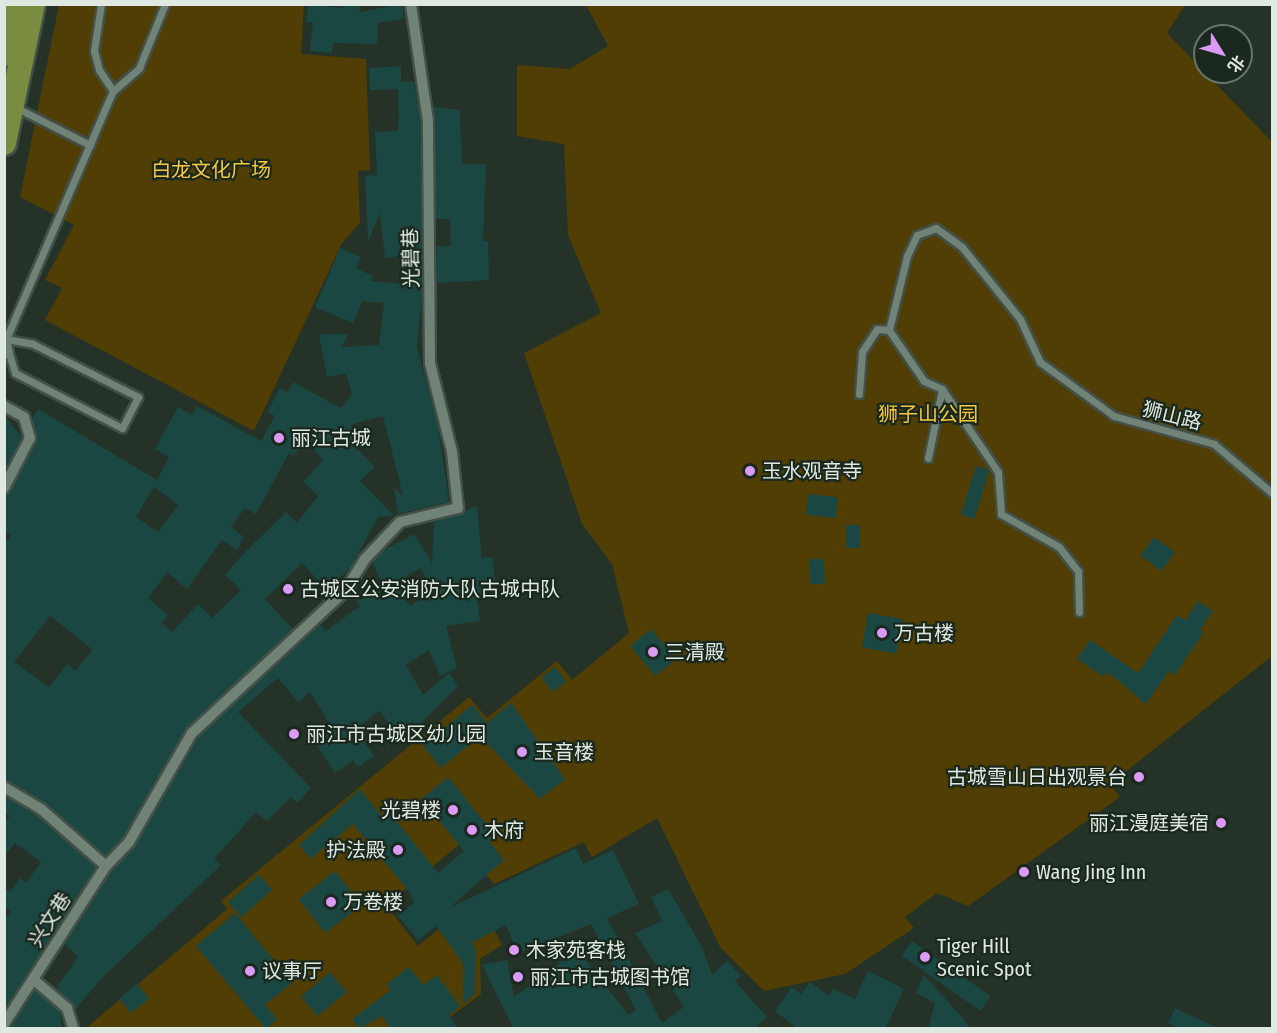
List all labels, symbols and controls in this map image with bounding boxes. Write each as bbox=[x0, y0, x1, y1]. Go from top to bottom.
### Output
north arrow bbox=[1193, 24, 1253, 84]
text: 北 bbox=[1224, 52, 1249, 76]
park label: 白龙文化广场 bbox=[151, 158, 271, 182]
street label: 光碧巷 bbox=[398, 228, 424, 288]
street label: 狮山路 bbox=[1140, 397, 1204, 435]
park label: 狮子山公园 bbox=[878, 402, 978, 426]
place label: 丽江古城 bbox=[291, 426, 371, 450]
marker: 丽江古城 bbox=[272, 431, 286, 445]
place label: 玉水观音寺 bbox=[762, 459, 862, 483]
marker: 玉水观音寺 bbox=[743, 464, 757, 478]
place label: 古城区公安消防大队古城中队 bbox=[300, 577, 560, 601]
marker: 古城区公安消防大队古城中队 bbox=[281, 582, 295, 596]
place label: 万古楼 bbox=[894, 621, 954, 645]
marker: 万古楼 bbox=[875, 626, 889, 640]
place label: 三清殿 bbox=[665, 640, 725, 664]
marker: 三清殿 bbox=[646, 645, 660, 659]
place label: 丽江市古城区幼儿园 bbox=[306, 722, 486, 746]
marker: 丽江市古城区幼儿园 bbox=[287, 727, 301, 741]
place label: 玉音楼 bbox=[534, 740, 594, 764]
marker: 玉音楼 bbox=[515, 745, 529, 759]
place label: 古城雪山日出观景台 bbox=[947, 765, 1127, 789]
marker: 古城雪山日出观景台 bbox=[1132, 770, 1146, 784]
place label: 光碧楼 bbox=[381, 798, 441, 822]
marker: 光碧楼 bbox=[446, 803, 460, 817]
place label: 丽江漫庭美宿 bbox=[1089, 811, 1209, 835]
marker: 丽江漫庭美宿 bbox=[1214, 816, 1228, 830]
place label: 木府 bbox=[484, 818, 524, 842]
marker: 木府 bbox=[465, 823, 479, 837]
place label: 护法殿 bbox=[326, 838, 386, 862]
marker: 护法殿 bbox=[391, 843, 405, 857]
place label: Wang Jing Inn bbox=[1036, 860, 1146, 884]
marker: Wang Jing Inn bbox=[1017, 865, 1031, 879]
street label: 兴文巷 bbox=[24, 888, 76, 952]
place label: 万卷楼 bbox=[343, 890, 403, 914]
marker: 万卷楼 bbox=[324, 895, 338, 909]
place label: Tiger Hill Scenic Spot bbox=[937, 934, 1031, 981]
place label: 木家苑客栈 bbox=[526, 938, 626, 962]
marker: 木家苑客栈 bbox=[507, 943, 521, 957]
marker: Tiger Hill Scenic Spot bbox=[918, 950, 932, 964]
place label: 议事厅 bbox=[262, 959, 322, 983]
marker: 议事厅 bbox=[243, 964, 257, 978]
place label: 丽江市古城图书馆 bbox=[530, 965, 690, 989]
marker: 丽江市古城图书馆 bbox=[511, 970, 525, 984]

